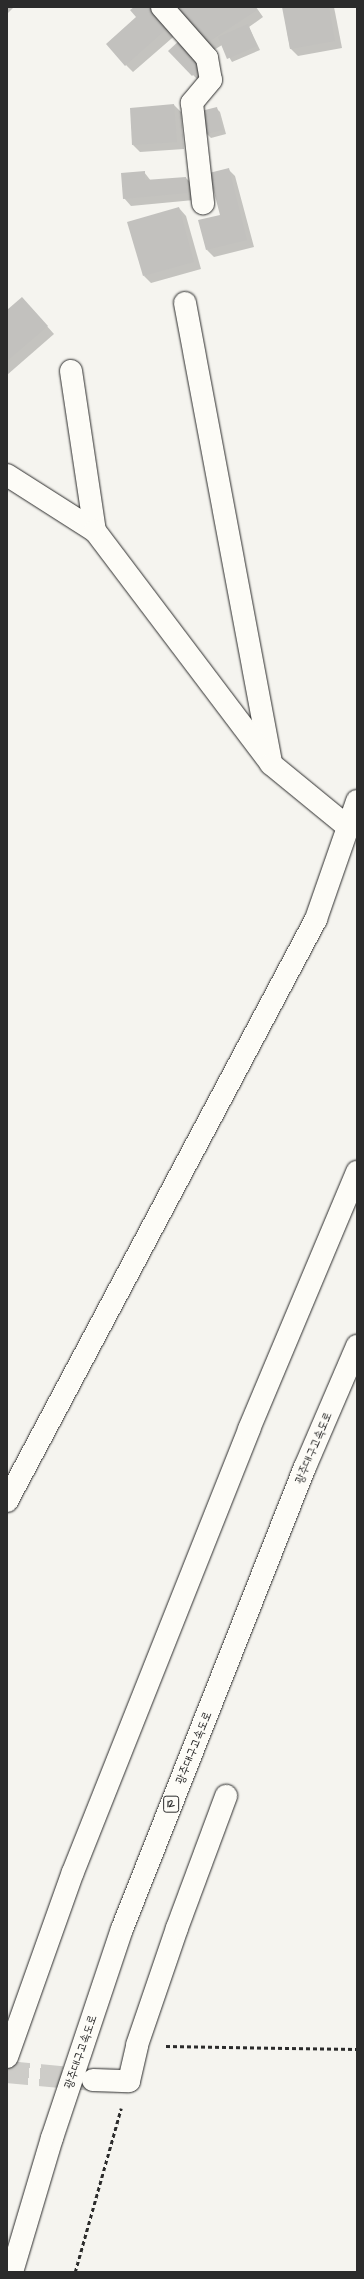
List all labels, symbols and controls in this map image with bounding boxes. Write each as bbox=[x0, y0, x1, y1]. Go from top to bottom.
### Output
street label: 광주대구고속도로 bbox=[292, 1410, 336, 1486]
street label: 광주대구고속도로 bbox=[173, 1709, 215, 1787]
road number: 12 bbox=[163, 1795, 179, 1813]
street label: 광주대구고속도로 bbox=[62, 2013, 100, 2091]

